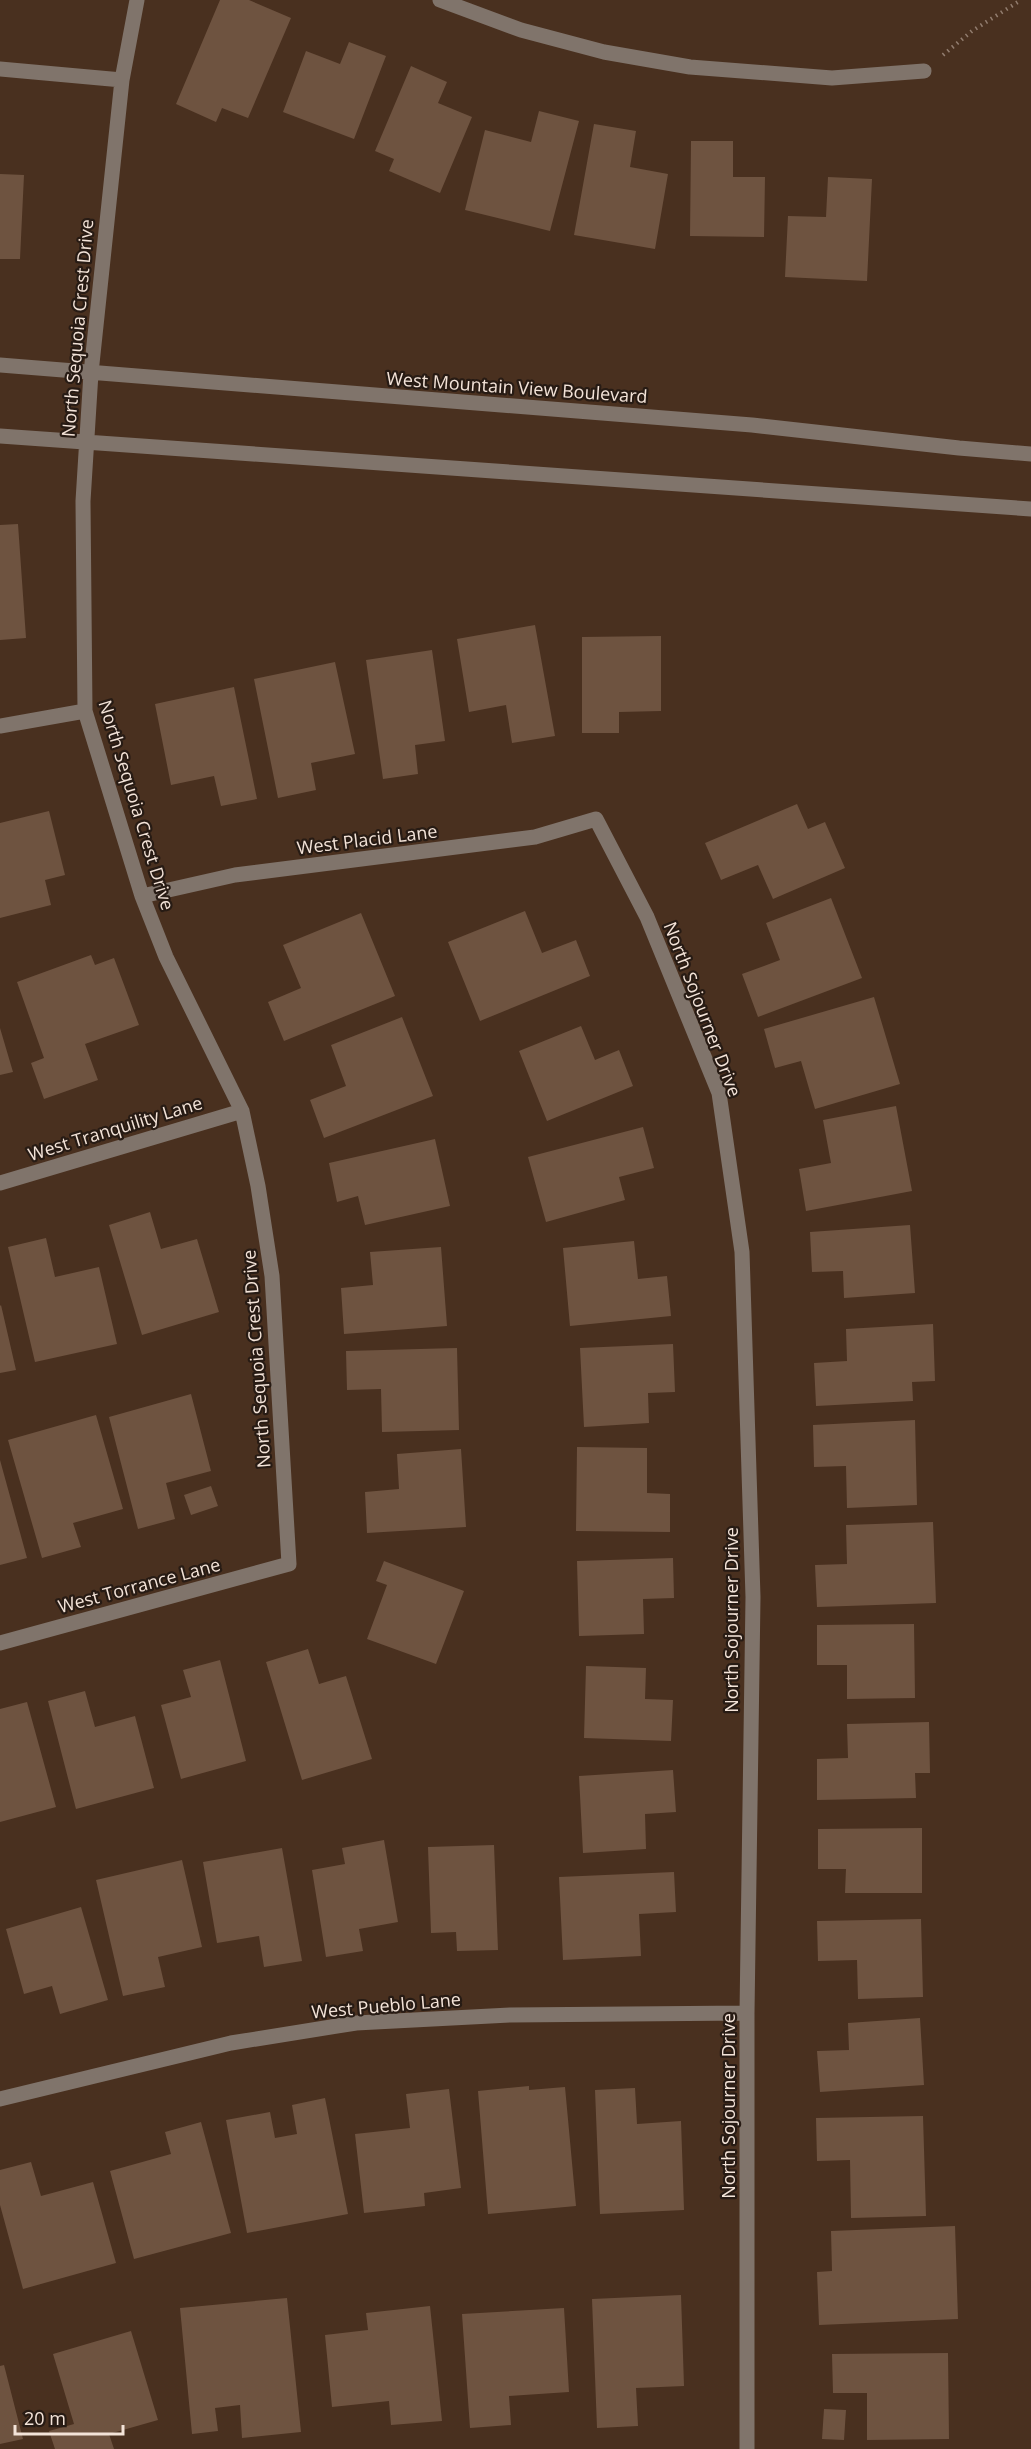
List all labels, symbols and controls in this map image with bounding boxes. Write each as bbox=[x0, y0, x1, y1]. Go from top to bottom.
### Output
street label: North Sequoia Crest Drive bbox=[56, 218, 98, 438]
street label: West Mountain View Boulevard bbox=[386, 366, 648, 408]
street label: North Sequoia Crest Drive bbox=[94, 697, 180, 913]
street label: West Placid Lane bbox=[295, 818, 439, 860]
street label: North Sojourner Drive bbox=[659, 918, 747, 1100]
street label: West Tranquility Lane bbox=[25, 1090, 205, 1166]
street label: North Sequoia Crest Drive bbox=[236, 1249, 276, 1469]
street label: North Sojourner Drive bbox=[719, 1527, 743, 1713]
street label: West Torrance Lane bbox=[55, 1552, 223, 1618]
street label: West Pueblo Lane bbox=[310, 1987, 462, 2023]
street label: North Sojourner Drive bbox=[716, 2013, 740, 2199]
scale bar bbox=[15, 2398, 123, 2436]
text: 20 m bbox=[24, 2406, 66, 2430]

